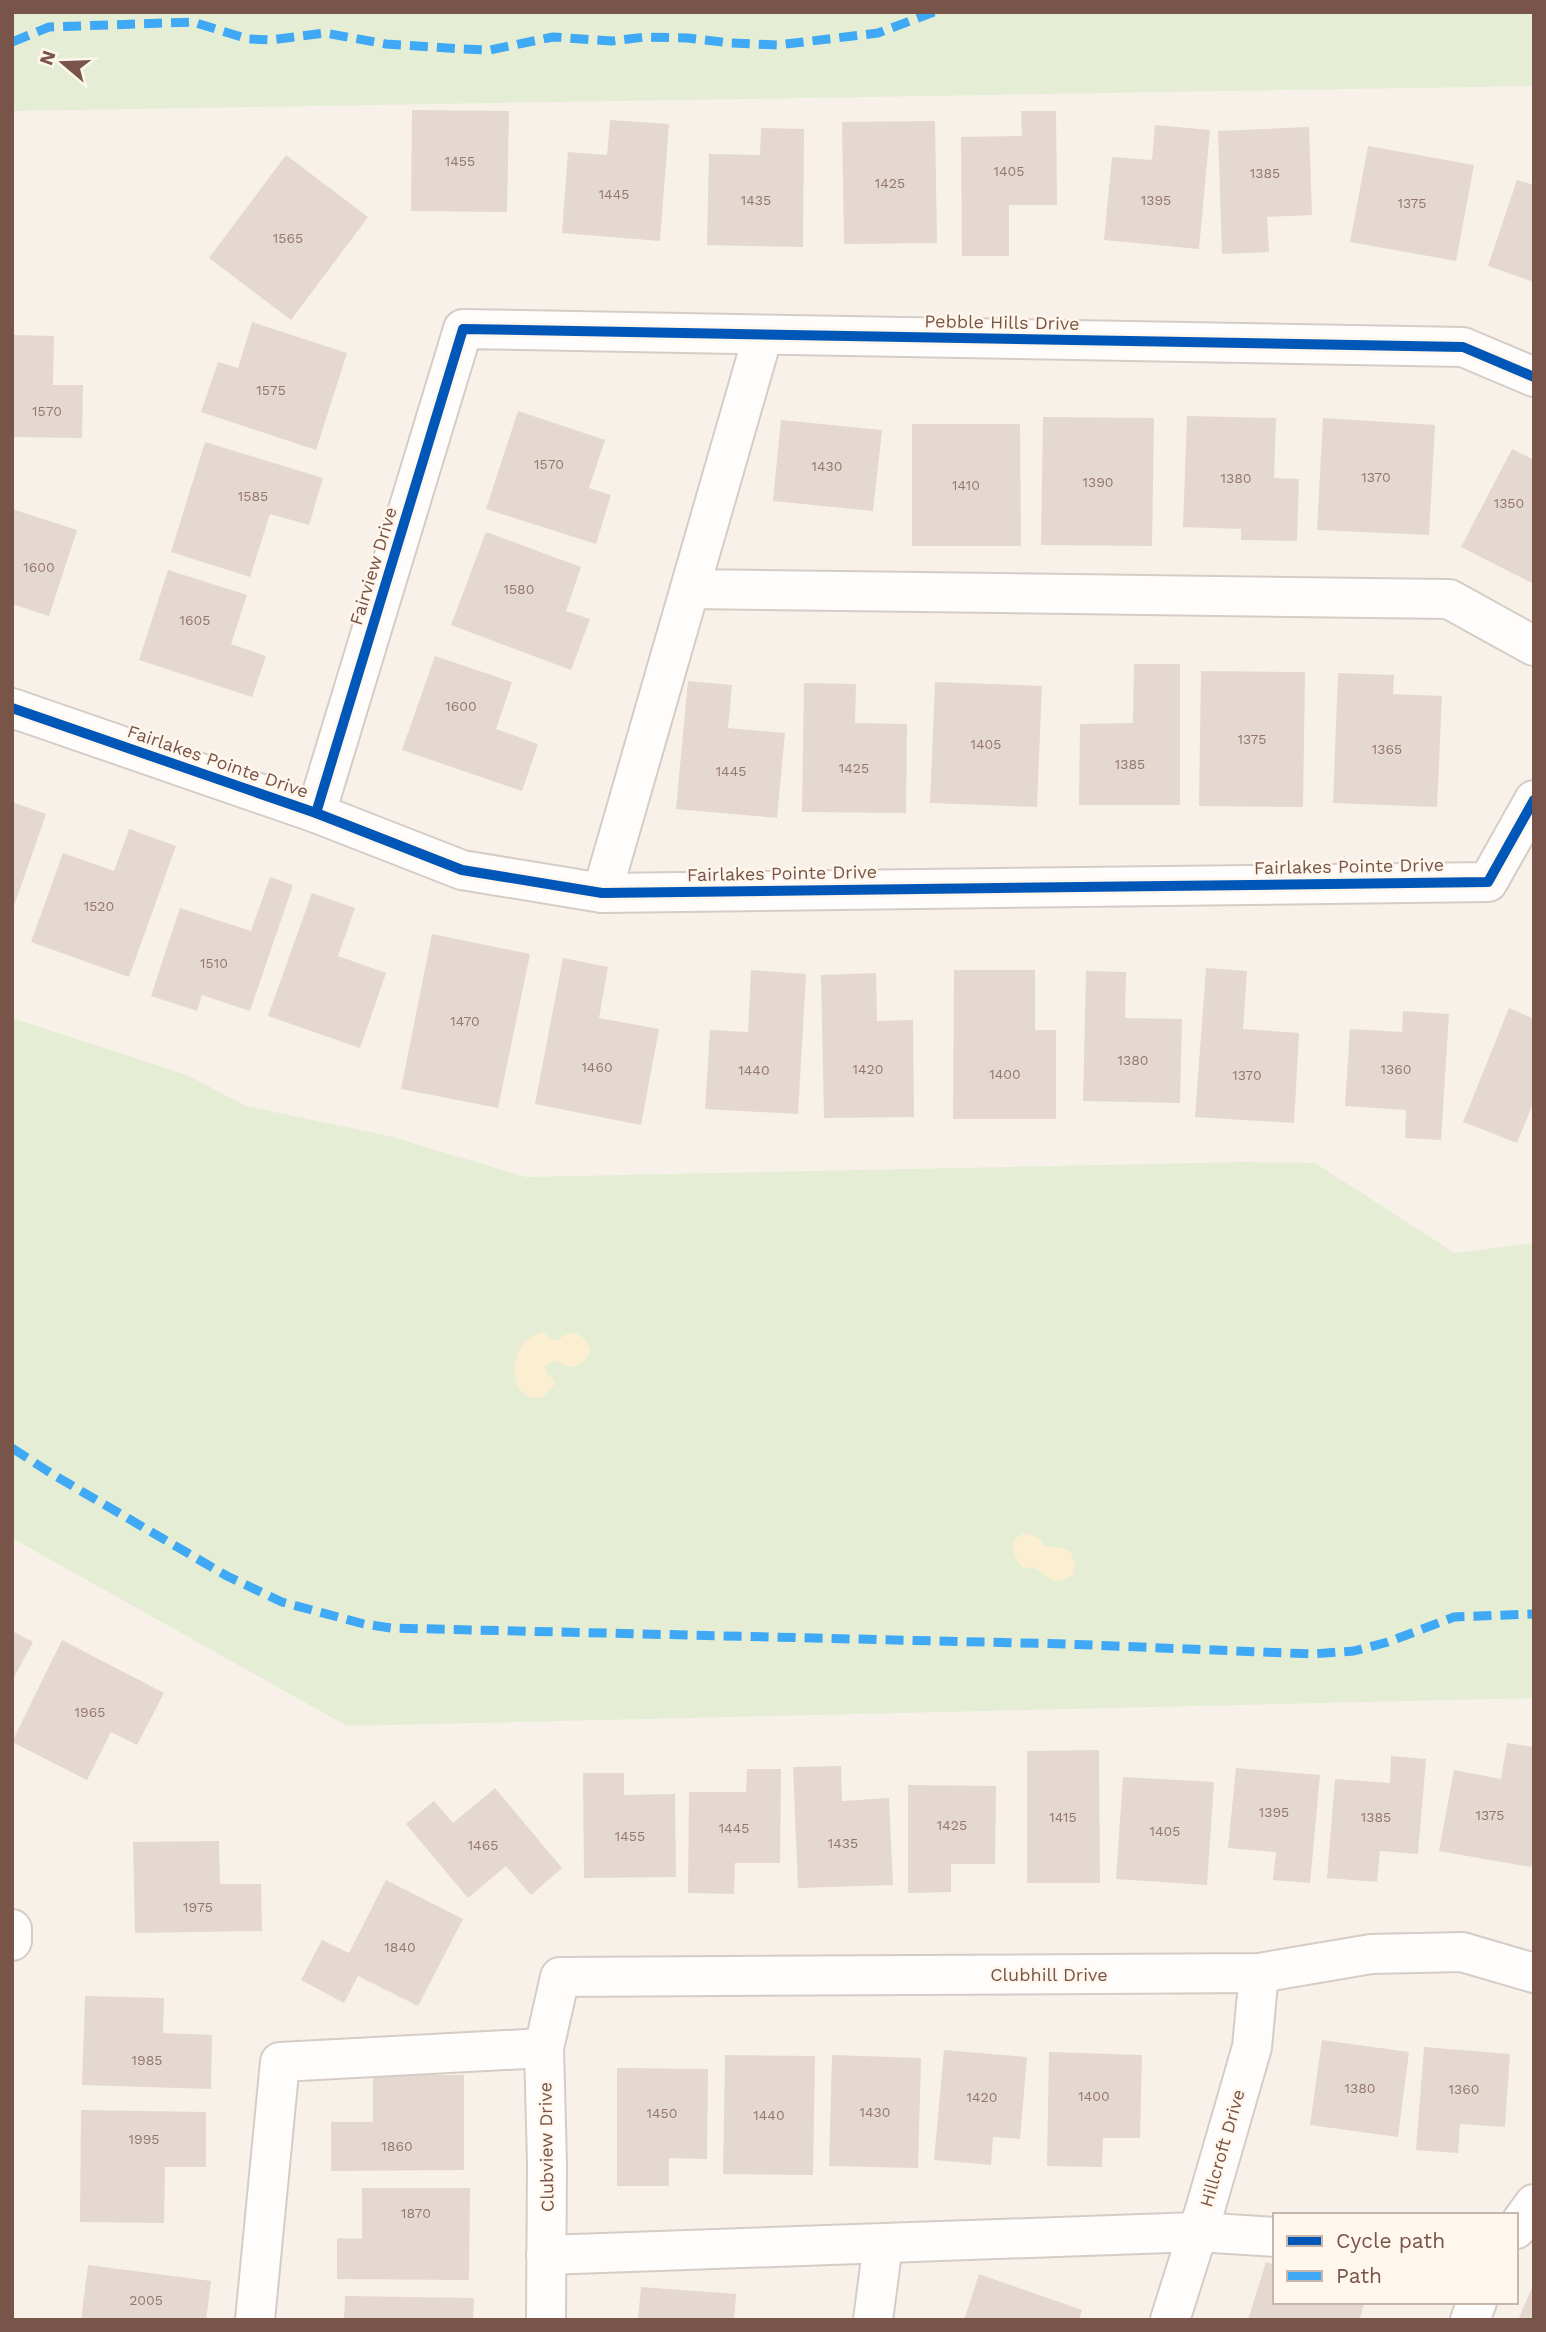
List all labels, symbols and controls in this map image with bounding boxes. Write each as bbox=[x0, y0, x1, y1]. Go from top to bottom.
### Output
north arrow bbox=[28, 28, 98, 98]
text: N bbox=[34, 47, 61, 68]
house number: 1455 bbox=[445, 153, 475, 169]
house number: 1405 bbox=[994, 163, 1024, 179]
house number: 1385 bbox=[1250, 165, 1280, 181]
house number: 1425 bbox=[875, 175, 905, 191]
house number: 1445 bbox=[599, 186, 629, 202]
house number: 1435 bbox=[741, 192, 771, 208]
house number: 1395 bbox=[1141, 192, 1171, 208]
house number: 1375 bbox=[1397, 195, 1427, 211]
house number: 1565 bbox=[273, 230, 303, 246]
street label: Pebble Hills Drive bbox=[924, 310, 1080, 334]
house number: 1575 bbox=[256, 382, 286, 398]
house number: 1570 bbox=[32, 403, 62, 419]
house number: 1570 bbox=[534, 456, 564, 472]
house number: 1430 bbox=[812, 458, 842, 474]
house number: 1370 bbox=[1361, 469, 1391, 485]
house number: 1380 bbox=[1221, 470, 1251, 486]
house number: 1390 bbox=[1083, 474, 1113, 490]
house number: 1410 bbox=[952, 477, 980, 493]
house number: 1585 bbox=[238, 488, 268, 504]
house number: 1350 bbox=[1494, 495, 1524, 511]
street label: Fairview Drive bbox=[345, 504, 401, 628]
house number: 1600 bbox=[23, 559, 55, 575]
house number: 1580 bbox=[504, 581, 534, 597]
house number: 1605 bbox=[180, 612, 210, 628]
house number: 1600 bbox=[445, 698, 477, 714]
street label: Fairlakes Pointe Drive bbox=[125, 720, 311, 802]
house number: 1375 bbox=[1237, 731, 1267, 747]
house number: 1405 bbox=[971, 736, 1001, 752]
house number: 1365 bbox=[1372, 741, 1402, 757]
house number: 1385 bbox=[1115, 756, 1145, 772]
house number: 1425 bbox=[839, 760, 869, 776]
house number: 1445 bbox=[716, 763, 746, 779]
street label: Fairlakes Pointe Drive bbox=[1254, 854, 1444, 878]
street label: Fairlakes Pointe Drive bbox=[687, 861, 877, 885]
house number: 1520 bbox=[84, 898, 114, 914]
house number: 1510 bbox=[200, 955, 228, 971]
house number: 1470 bbox=[450, 1013, 480, 1029]
house number: 1380 bbox=[1118, 1052, 1148, 1068]
house number: 1460 bbox=[581, 1059, 613, 1075]
house number: 1420 bbox=[853, 1061, 883, 1077]
house number: 1360 bbox=[1381, 1061, 1411, 1077]
house number: 1440 bbox=[738, 1062, 770, 1078]
house number: 1400 bbox=[989, 1066, 1021, 1082]
house number: 1370 bbox=[1232, 1067, 1262, 1083]
house number: 1965 bbox=[75, 1704, 105, 1720]
house number: 1395 bbox=[1259, 1804, 1289, 1820]
house number: 1375 bbox=[1475, 1807, 1505, 1823]
house number: 1415 bbox=[1049, 1809, 1077, 1825]
house number: 1385 bbox=[1361, 1809, 1391, 1825]
house number: 1425 bbox=[937, 1817, 967, 1833]
house number: 1445 bbox=[719, 1820, 749, 1836]
house number: 1405 bbox=[1150, 1823, 1180, 1839]
house number: 1455 bbox=[615, 1828, 645, 1844]
house number: 1435 bbox=[828, 1835, 858, 1851]
house number: 1465 bbox=[468, 1837, 498, 1853]
house number: 1975 bbox=[183, 1899, 213, 1915]
house number: 1840 bbox=[384, 1939, 416, 1955]
street label: Clubhill Drive bbox=[990, 1964, 1108, 1985]
house number: 1985 bbox=[132, 2052, 162, 2068]
house number: 1380 bbox=[1345, 2080, 1375, 2096]
house number: 1360 bbox=[1449, 2081, 1479, 2097]
street label: Clubview Drive bbox=[534, 2082, 558, 2212]
street label: Hillcroft Drive bbox=[1195, 2087, 1249, 2209]
house number: 1400 bbox=[1078, 2088, 1110, 2104]
house number: 1420 bbox=[967, 2089, 997, 2105]
house number: 1430 bbox=[860, 2104, 890, 2120]
house number: 1450 bbox=[647, 2105, 677, 2121]
house number: 1440 bbox=[753, 2107, 785, 2123]
house number: 1995 bbox=[129, 2131, 159, 2147]
house number: 1860 bbox=[381, 2138, 413, 2154]
house number: 1870 bbox=[401, 2205, 431, 2221]
legend bbox=[1273, 2213, 1518, 2304]
text: Cycle path bbox=[1336, 2228, 1445, 2253]
text: Path bbox=[1336, 2263, 1382, 2288]
house number: 2005 bbox=[129, 2292, 163, 2308]

